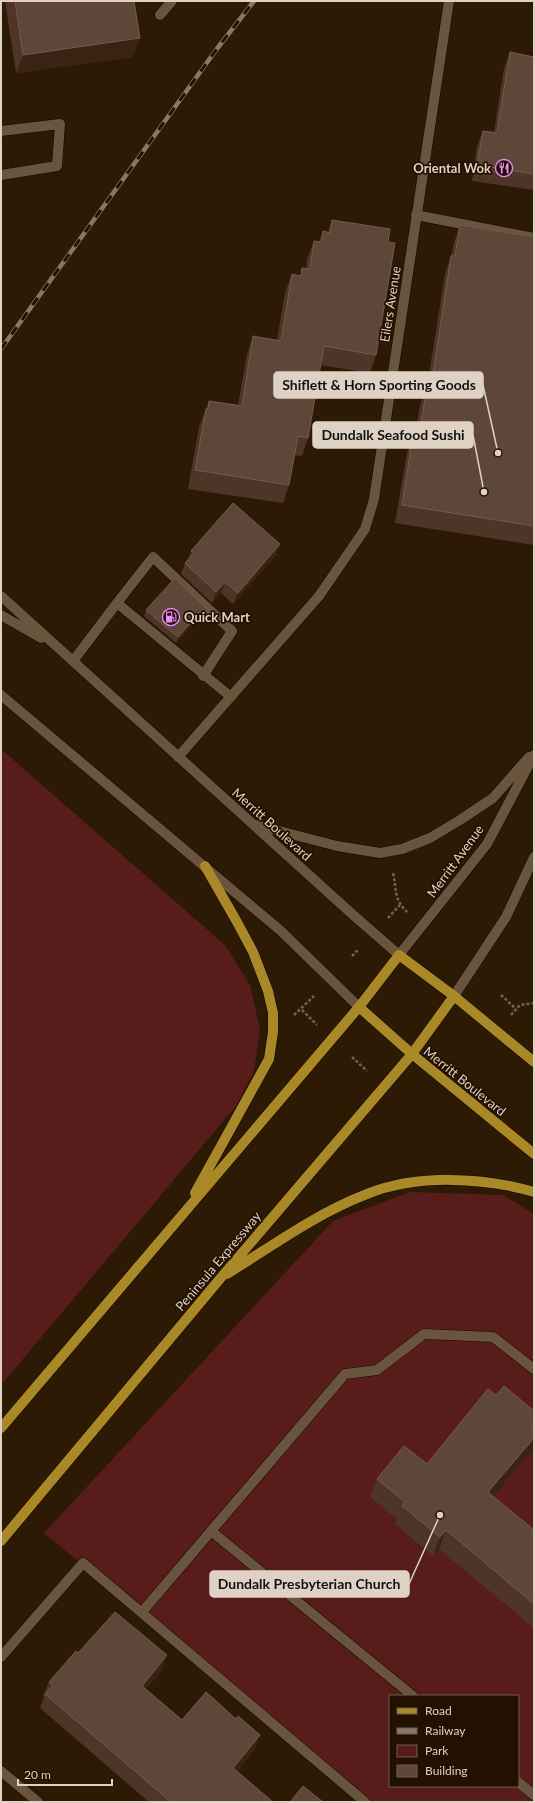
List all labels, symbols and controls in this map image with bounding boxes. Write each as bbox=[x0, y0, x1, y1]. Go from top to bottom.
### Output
restaurant icon: Oriental Wok bbox=[494, 158, 514, 178]
place label: Oriental Wok bbox=[413, 160, 491, 176]
street label: Eilers Avenue bbox=[376, 265, 404, 343]
callout: Shiflett & Horn Sporting Goods bbox=[274, 372, 483, 398]
text: Shiflett & Horn Sporting Goods bbox=[282, 376, 476, 393]
callout: Dundalk Seafood Sushi bbox=[313, 422, 473, 448]
text: Dundalk Seafood Sushi bbox=[321, 426, 465, 443]
fuel station icon: Quick Mart bbox=[161, 607, 181, 627]
place label: Quick Mart bbox=[184, 609, 250, 625]
street label: Merritt Boulevard bbox=[229, 784, 315, 864]
street label: Merritt Avenue bbox=[423, 821, 487, 901]
street label: Merritt Boulevard bbox=[421, 1043, 509, 1119]
street label: Peninsula Expressway bbox=[172, 1208, 264, 1314]
callout: Dundalk Presbyterian Church bbox=[210, 1571, 409, 1597]
text: Dundalk Presbyterian Church bbox=[218, 1575, 400, 1592]
legend bbox=[389, 1695, 519, 1787]
text: Road bbox=[425, 1703, 452, 1718]
text: Railway bbox=[425, 1723, 466, 1738]
text: Park bbox=[425, 1743, 449, 1758]
scale bar bbox=[18, 1761, 112, 1787]
text: Building bbox=[425, 1763, 468, 1778]
text: 20 m bbox=[24, 1767, 51, 1782]

